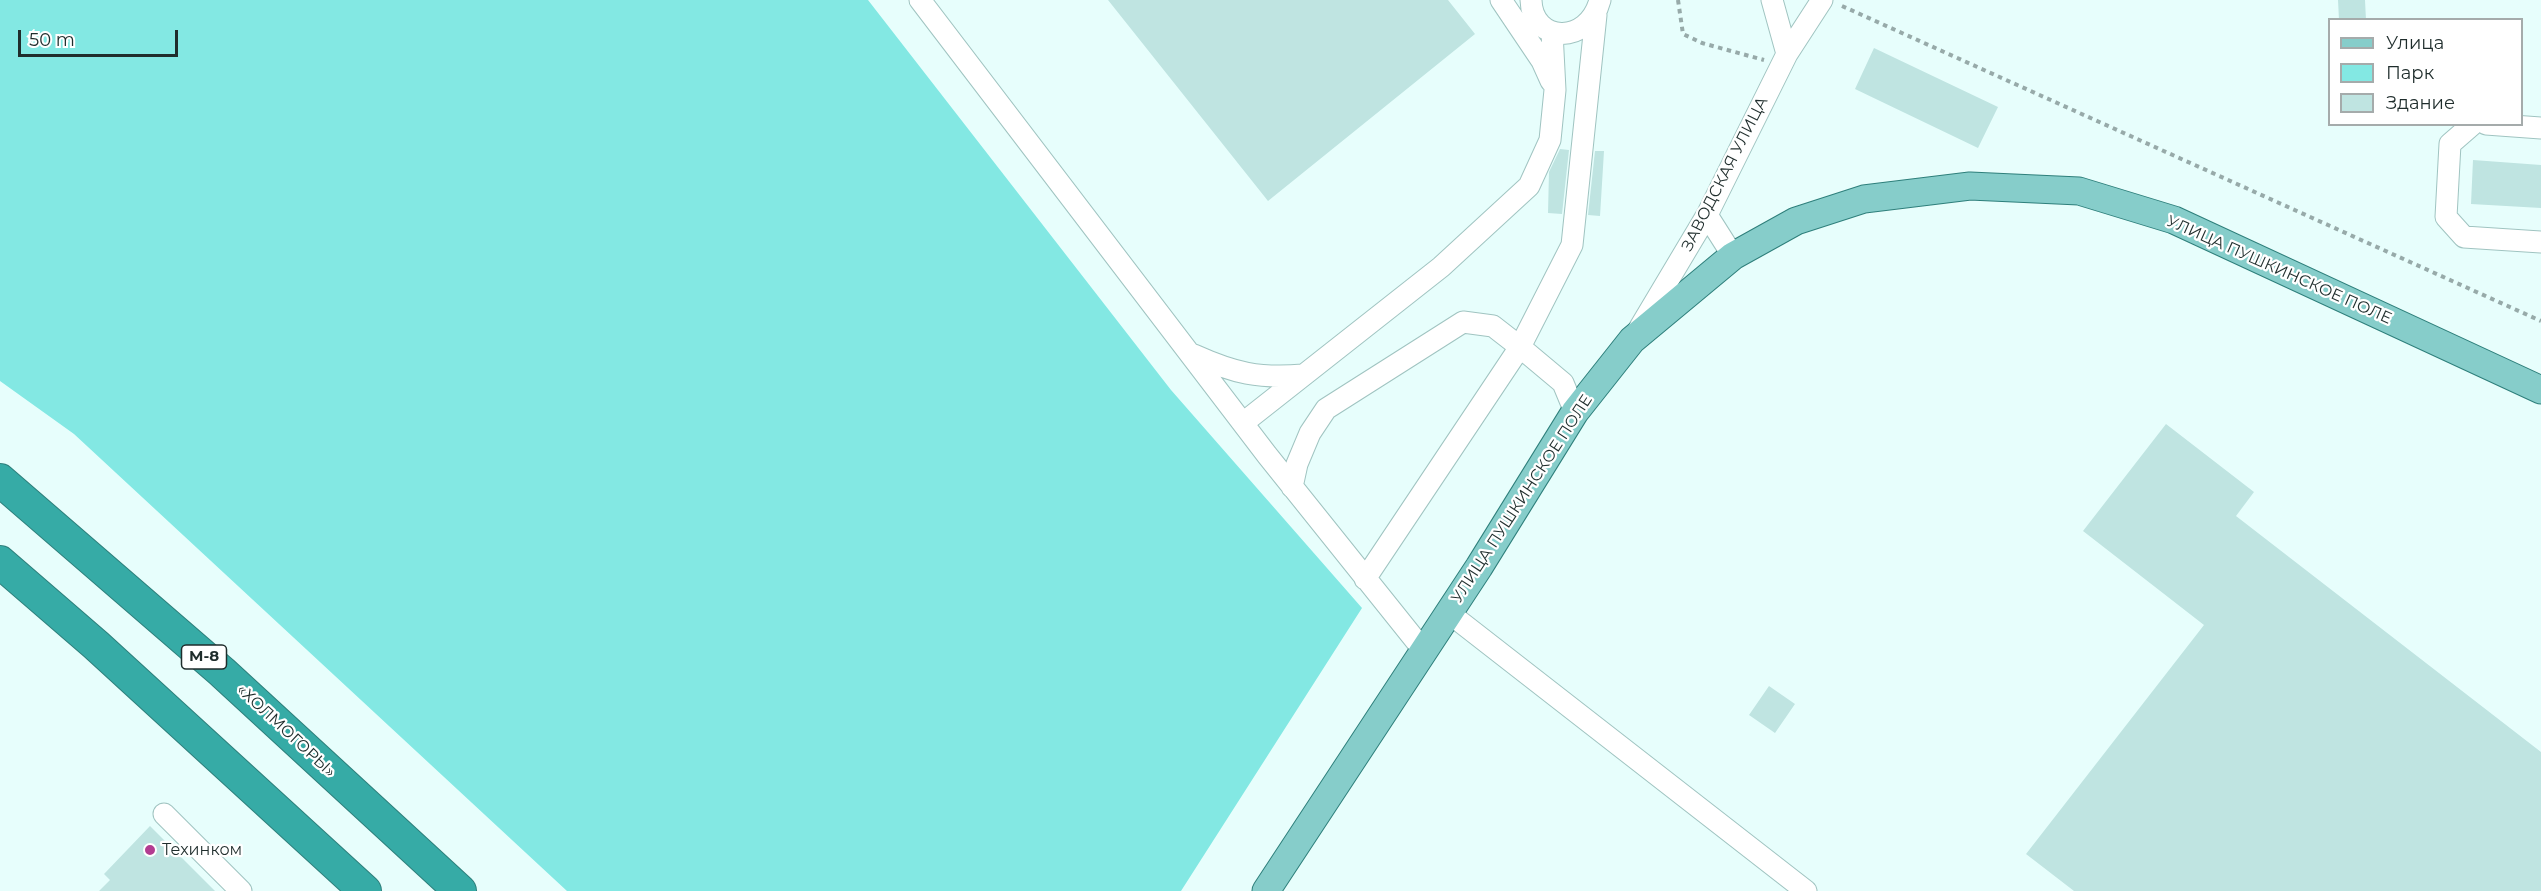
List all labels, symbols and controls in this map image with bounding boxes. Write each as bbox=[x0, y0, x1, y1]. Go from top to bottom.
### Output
scale bar bbox=[21, 18, 182, 56]
legend bbox=[2328, 18, 2523, 126]
text: 50 m bbox=[29, 29, 75, 51]
text: Улица bbox=[2386, 32, 2444, 54]
text: Парк bbox=[2386, 62, 2434, 84]
text: Здание bbox=[2386, 92, 2455, 114]
street label: ЗАВОДСКАЯ УЛИЦА bbox=[1678, 94, 1772, 254]
street label: УЛИЦА ПУШКИНСКОЕ ПОЛЕ bbox=[2164, 212, 2394, 328]
street label: УЛИЦА ПУШКИНСКОЕ ПОЛЕ bbox=[1447, 391, 1597, 607]
road number: М-8 bbox=[182, 645, 226, 669]
street label: «ХОЛМОГОРЫ» bbox=[233, 680, 339, 782]
place label: Техинком bbox=[162, 840, 242, 860]
marker: Техинком bbox=[143, 843, 157, 857]

